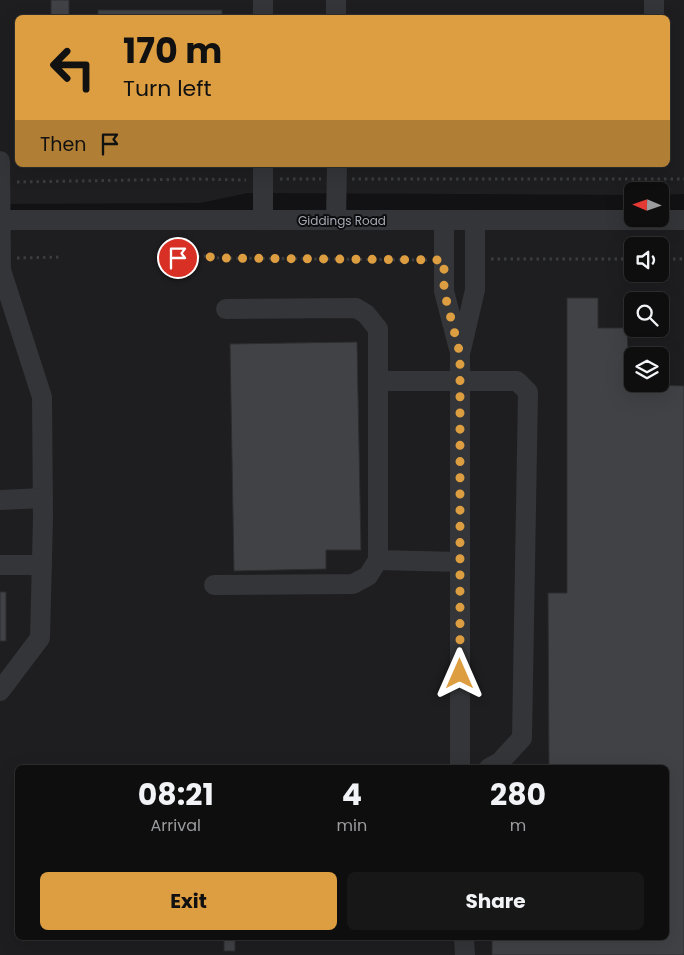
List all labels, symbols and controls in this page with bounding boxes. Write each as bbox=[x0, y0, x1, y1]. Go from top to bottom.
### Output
text: 170 m bbox=[123, 26, 222, 75]
icon: left bbox=[40, 35, 105, 100]
text: Turn left bbox=[123, 73, 211, 104]
icon: arrive bbox=[96, 130, 124, 158]
text: Then bbox=[40, 131, 86, 158]
north arrow bbox=[624, 182, 669, 228]
map controls bbox=[624, 182, 669, 392]
street label: Giddings Road bbox=[298, 212, 386, 229]
pin bbox=[157, 237, 199, 279]
button: sound bbox=[624, 237, 669, 282]
icon: arrive bbox=[164, 244, 192, 272]
button: search bbox=[624, 292, 669, 337]
button: layers bbox=[624, 347, 669, 392]
position arrow bbox=[433, 647, 485, 699]
text: 08:21 bbox=[138, 773, 214, 816]
text: 4 bbox=[342, 773, 362, 816]
text: 280 bbox=[490, 773, 546, 816]
text: Arrival bbox=[151, 814, 201, 837]
text: min bbox=[337, 814, 367, 837]
text: m bbox=[510, 814, 526, 837]
button: Exit bbox=[40, 872, 337, 930]
button: Share bbox=[347, 872, 644, 930]

